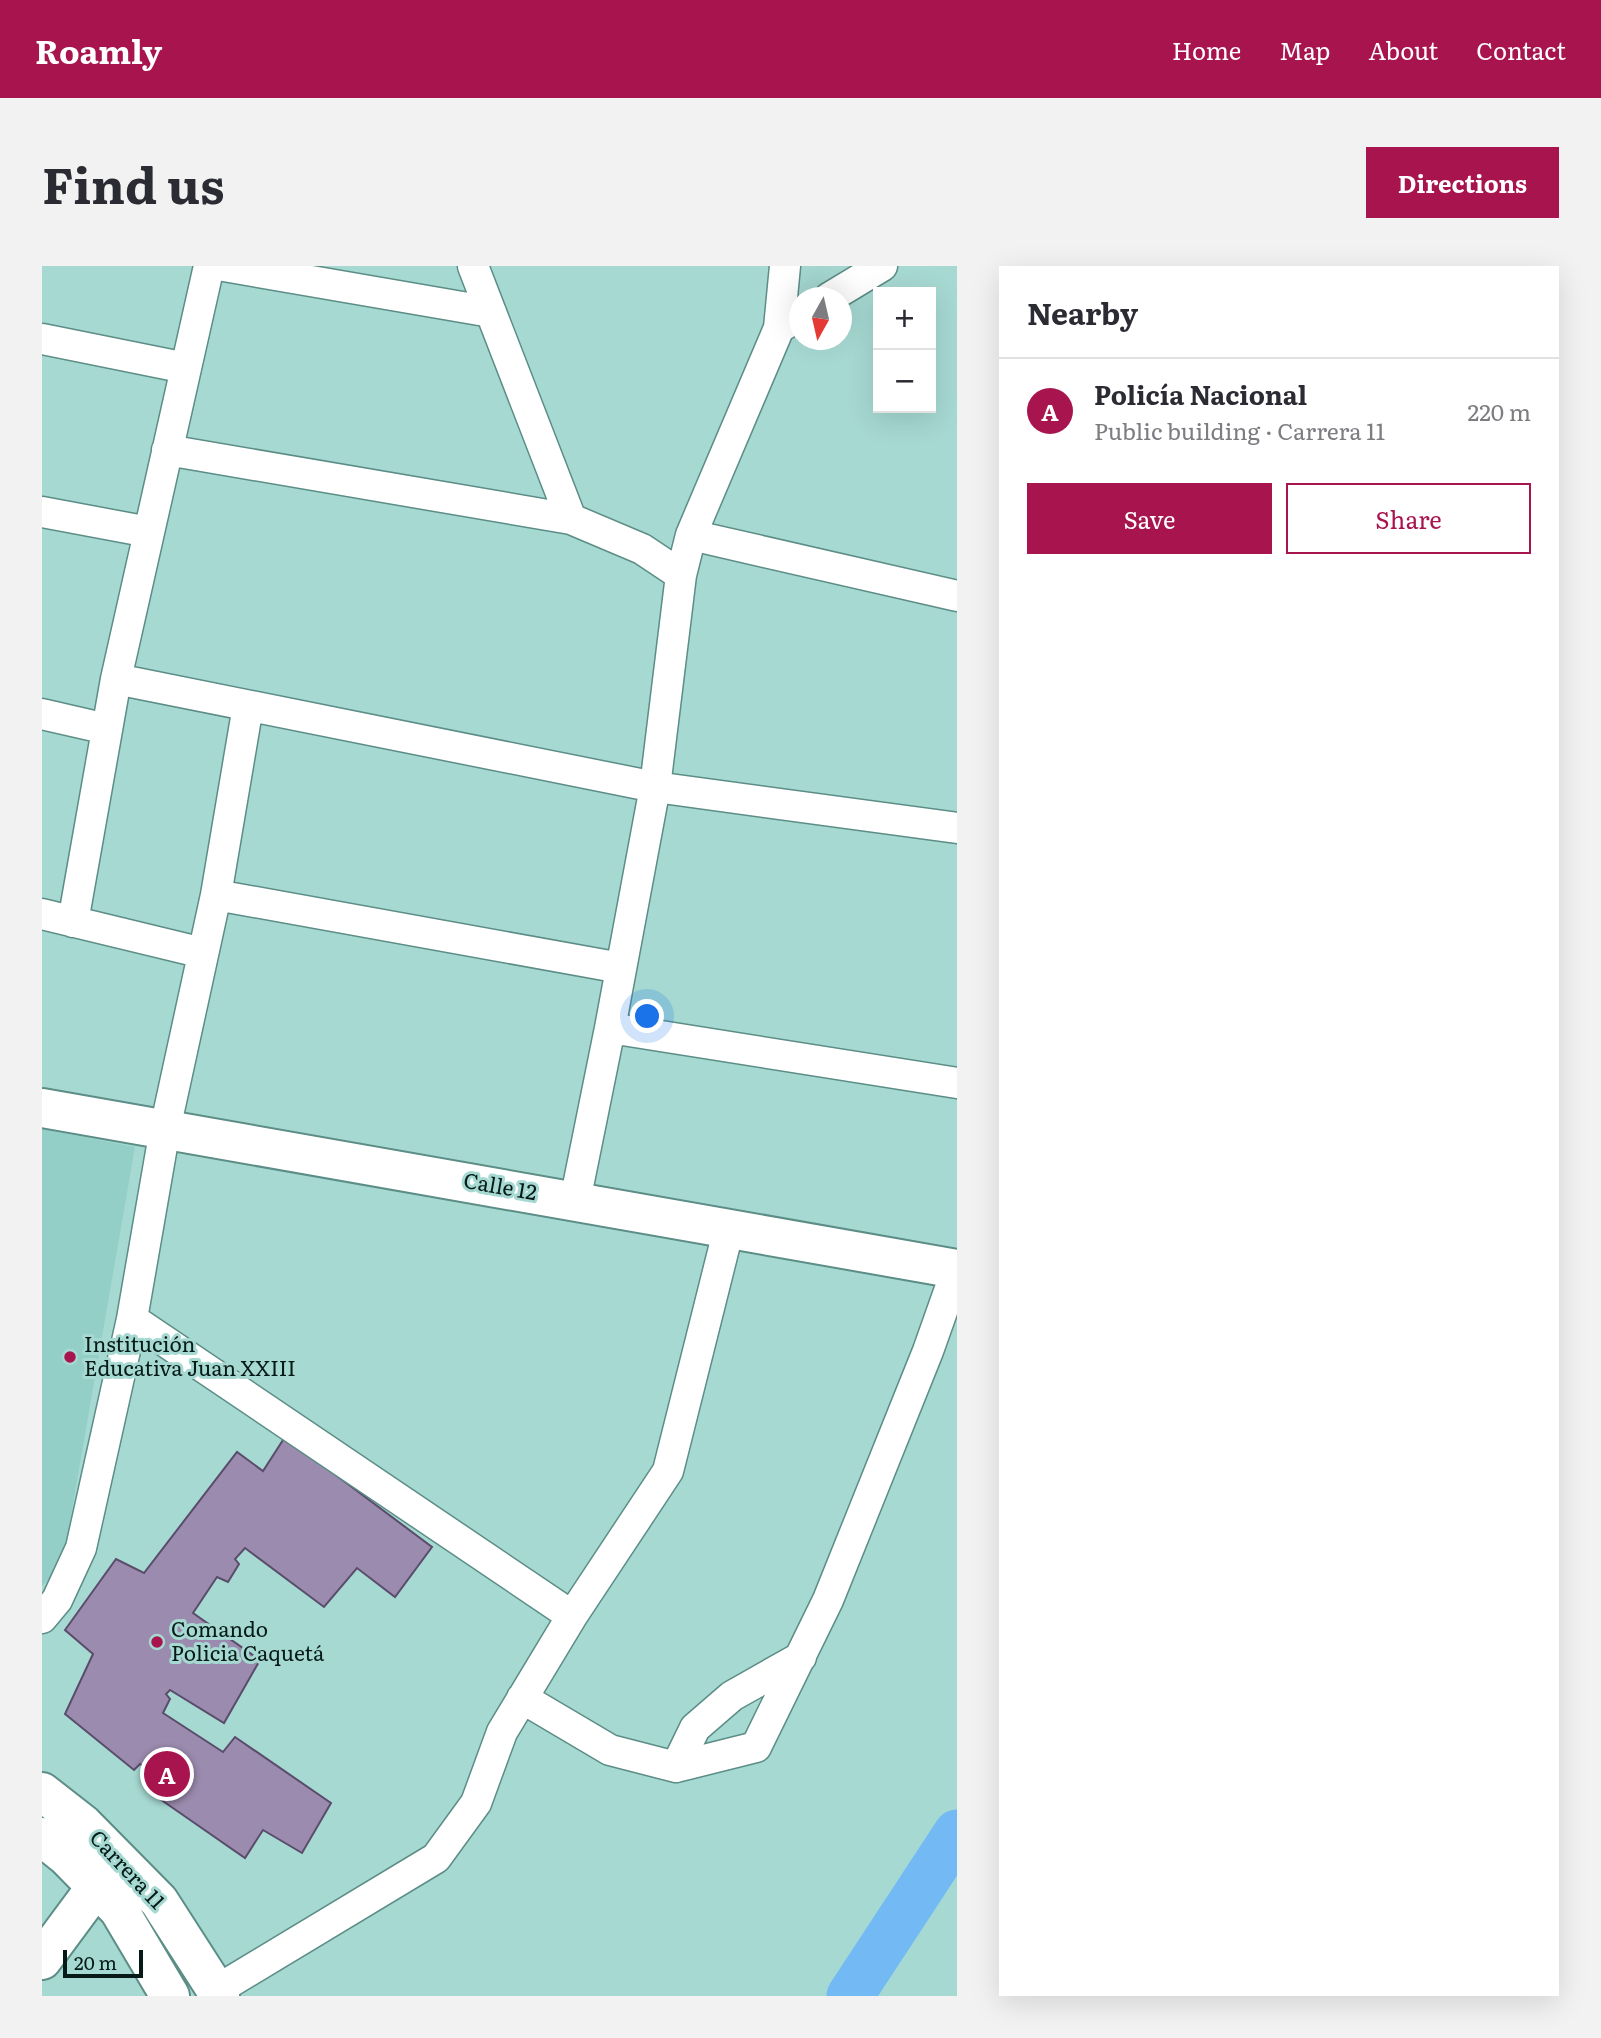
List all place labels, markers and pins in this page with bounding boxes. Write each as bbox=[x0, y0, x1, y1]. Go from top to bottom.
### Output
place label: Institución Educativa Juan XXIII bbox=[84, 1327, 296, 1382]
marker: Institución Educativa Juan XXIII bbox=[62, 1349, 78, 1365]
place label: Comando Policia Caquetá bbox=[171, 1612, 325, 1667]
marker: Comando Policia Caquetá bbox=[149, 1634, 165, 1650]
pin: A bbox=[144, 1748, 190, 1800]

